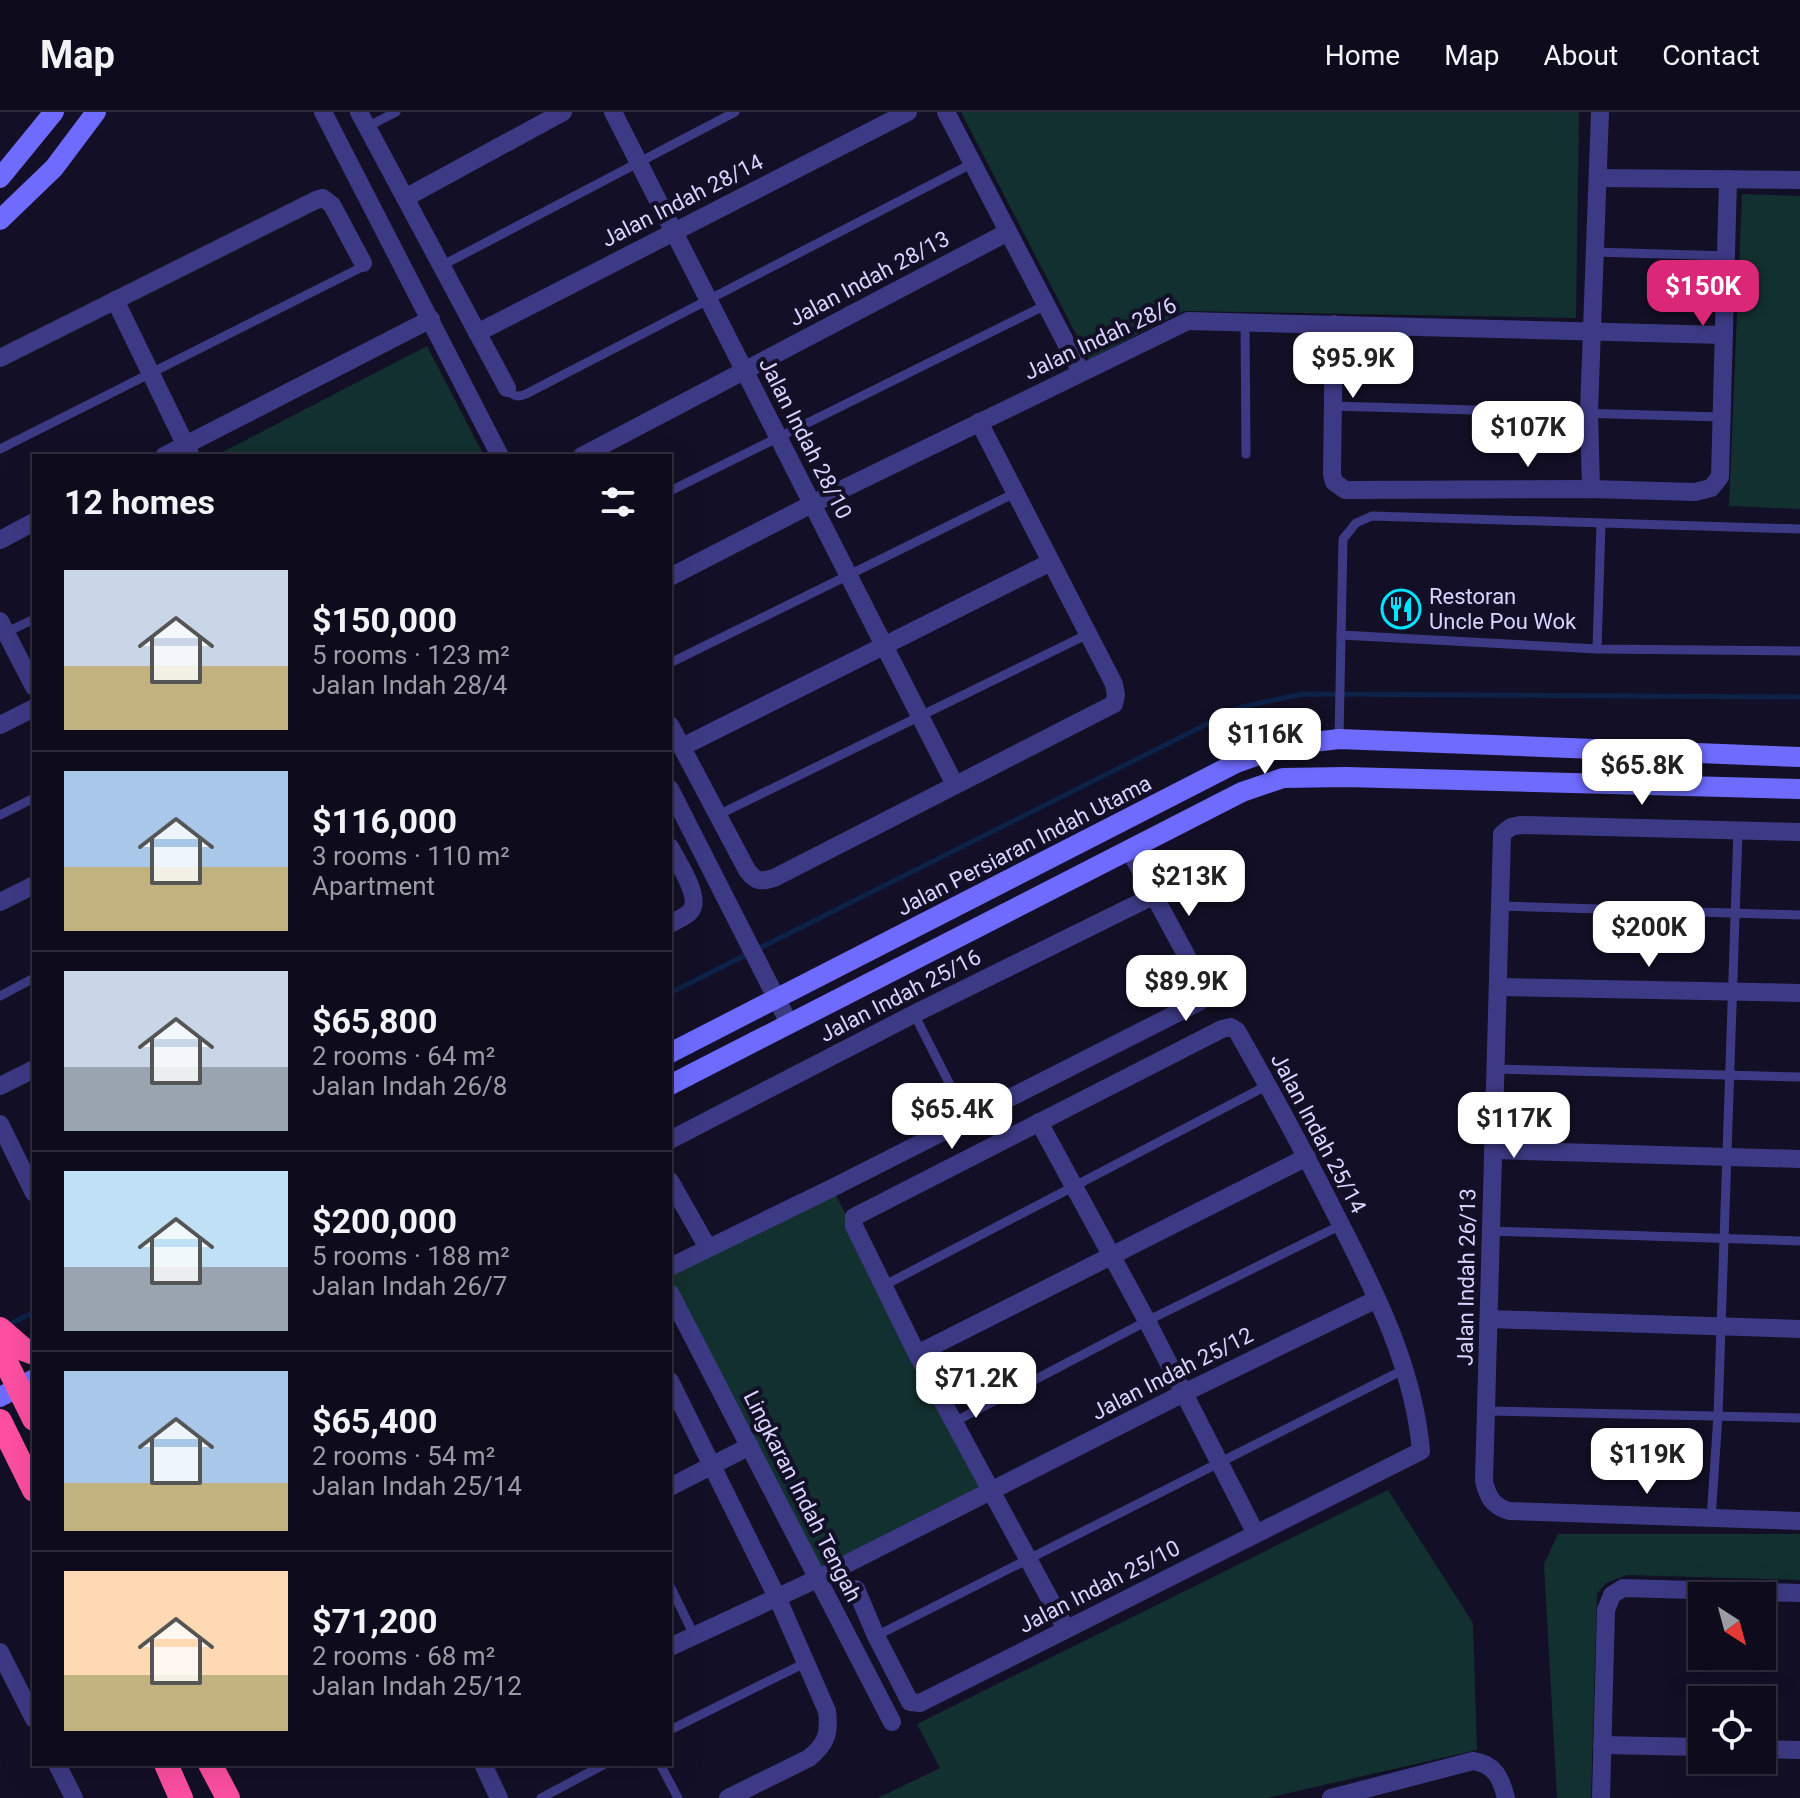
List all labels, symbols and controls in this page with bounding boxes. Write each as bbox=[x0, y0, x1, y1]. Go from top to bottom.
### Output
text: Map bbox=[40, 33, 115, 77]
text: Home bbox=[1325, 39, 1400, 72]
text: Map bbox=[1444, 39, 1500, 72]
text: About bbox=[1544, 39, 1618, 72]
text: Contact bbox=[1662, 39, 1760, 72]
street label: Jalan Indah 28/14 bbox=[597, 149, 767, 252]
street label: Jalan Indah 28/13 bbox=[785, 226, 954, 331]
pin: $150K bbox=[1647, 260, 1759, 328]
text: $150K bbox=[1665, 271, 1741, 301]
street label: Jalan Indah 28/6 bbox=[1020, 292, 1180, 385]
pin: $95.9K bbox=[1288, 332, 1418, 400]
text: $95.9K bbox=[1311, 343, 1395, 373]
street label: Jalan Indah 28/10 bbox=[754, 353, 857, 523]
pin: $107K bbox=[1472, 401, 1584, 469]
text: $107K bbox=[1490, 412, 1566, 442]
icon: filters bbox=[596, 480, 640, 524]
text: 12 homes bbox=[64, 482, 215, 522]
place label: Restoran Uncle Pou Wok bbox=[1429, 584, 1577, 634]
restaurant icon: Restoran Uncle Pou Wok bbox=[1380, 588, 1422, 630]
text: $150,000 bbox=[312, 600, 457, 640]
icon: home bbox=[128, 602, 224, 698]
text: 5 rooms · 123 m² bbox=[312, 640, 510, 670]
text: Jalan Indah 28/4 bbox=[312, 670, 507, 700]
pin: $116K bbox=[1209, 708, 1321, 776]
text: $116K bbox=[1227, 719, 1303, 749]
pin: $65.8K bbox=[1577, 739, 1707, 807]
text: $65.8K bbox=[1600, 750, 1684, 780]
street label: Jalan Persiaran Indah Utama bbox=[893, 770, 1156, 921]
text: $116,000 bbox=[312, 801, 457, 841]
icon: home bbox=[128, 803, 224, 899]
text: 3 rooms · 110 m² bbox=[312, 841, 510, 871]
pin: $213K bbox=[1133, 850, 1245, 918]
text: $213K bbox=[1151, 861, 1227, 891]
text: Apartment bbox=[312, 871, 435, 901]
pin: $200K bbox=[1593, 901, 1705, 969]
text: $200K bbox=[1611, 912, 1687, 942]
street label: Jalan Indah 25/16 bbox=[815, 944, 985, 1047]
pin: $89.9K bbox=[1121, 955, 1251, 1023]
text: $89.9K bbox=[1144, 966, 1228, 996]
text: $65,800 bbox=[312, 1001, 437, 1041]
icon: home bbox=[128, 1003, 224, 1099]
text: 2 rooms · 64 m² bbox=[312, 1041, 495, 1071]
street label: Jalan Indah 25/14 bbox=[1266, 1049, 1371, 1218]
text: Jalan Indah 26/8 bbox=[312, 1071, 507, 1101]
pin: $65.4K bbox=[887, 1083, 1017, 1151]
pin: $117K bbox=[1458, 1092, 1570, 1160]
text: $65.4K bbox=[910, 1094, 994, 1124]
text: $117K bbox=[1476, 1103, 1552, 1133]
street label: Jalan Indah 26/13 bbox=[1452, 1188, 1481, 1366]
text: $200,000 bbox=[312, 1201, 457, 1241]
icon: home bbox=[128, 1203, 224, 1299]
text: 5 rooms · 188 m² bbox=[312, 1241, 510, 1271]
text: Jalan Indah 26/7 bbox=[312, 1271, 507, 1301]
street label: Jalan Indah 25/12 bbox=[1087, 1322, 1257, 1425]
pin: $71.2K bbox=[911, 1352, 1041, 1420]
text: $71.2K bbox=[934, 1363, 1018, 1393]
street label: Lingkaran Indah Tengah bbox=[738, 1387, 867, 1606]
text: $65,400 bbox=[312, 1401, 437, 1441]
icon: home bbox=[128, 1403, 224, 1499]
pin: $119K bbox=[1591, 1428, 1703, 1496]
text: $119K bbox=[1609, 1439, 1685, 1469]
text: 2 rooms · 54 m² bbox=[312, 1441, 495, 1471]
text: Jalan Indah 25/14 bbox=[312, 1471, 522, 1501]
street label: Jalan Indah 25/10 bbox=[1014, 1535, 1184, 1638]
north arrow bbox=[1688, 1582, 1776, 1670]
map controls bbox=[1688, 1582, 1776, 1774]
text: $71,200 bbox=[312, 1601, 437, 1641]
icon: home bbox=[128, 1603, 224, 1699]
text: 2 rooms · 68 m² bbox=[312, 1641, 495, 1671]
text: Jalan Indah 25/12 bbox=[312, 1671, 522, 1701]
button: locate bbox=[1688, 1686, 1776, 1774]

